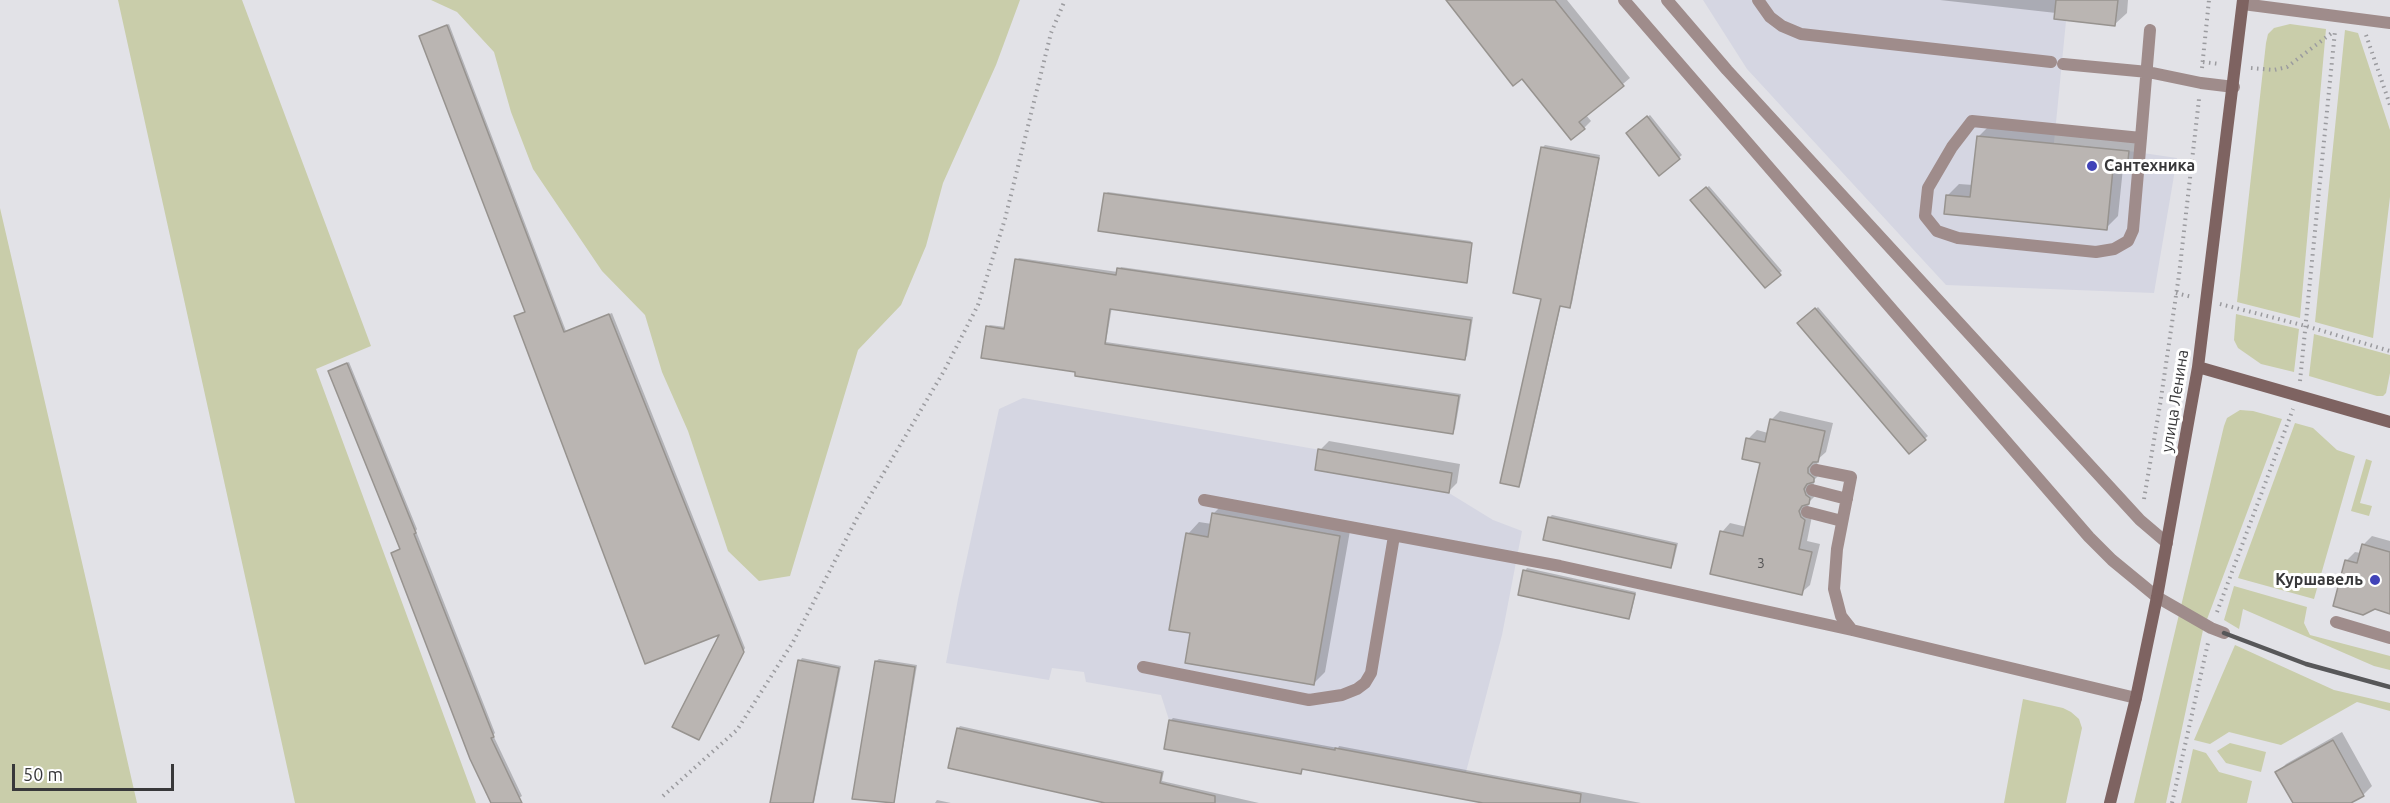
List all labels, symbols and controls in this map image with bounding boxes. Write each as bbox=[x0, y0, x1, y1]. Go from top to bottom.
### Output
place label: Сантехника bbox=[2104, 156, 2195, 176]
marker: Сантехника bbox=[2085, 159, 2099, 173]
street label: улица Ленина bbox=[2157, 348, 2193, 454]
house number: 3 bbox=[1757, 555, 1765, 571]
place label: Куршавель bbox=[2275, 570, 2363, 590]
marker: Куршавель bbox=[2368, 573, 2382, 587]
scale bar bbox=[15, 752, 177, 790]
text: 50 m bbox=[23, 764, 63, 784]

